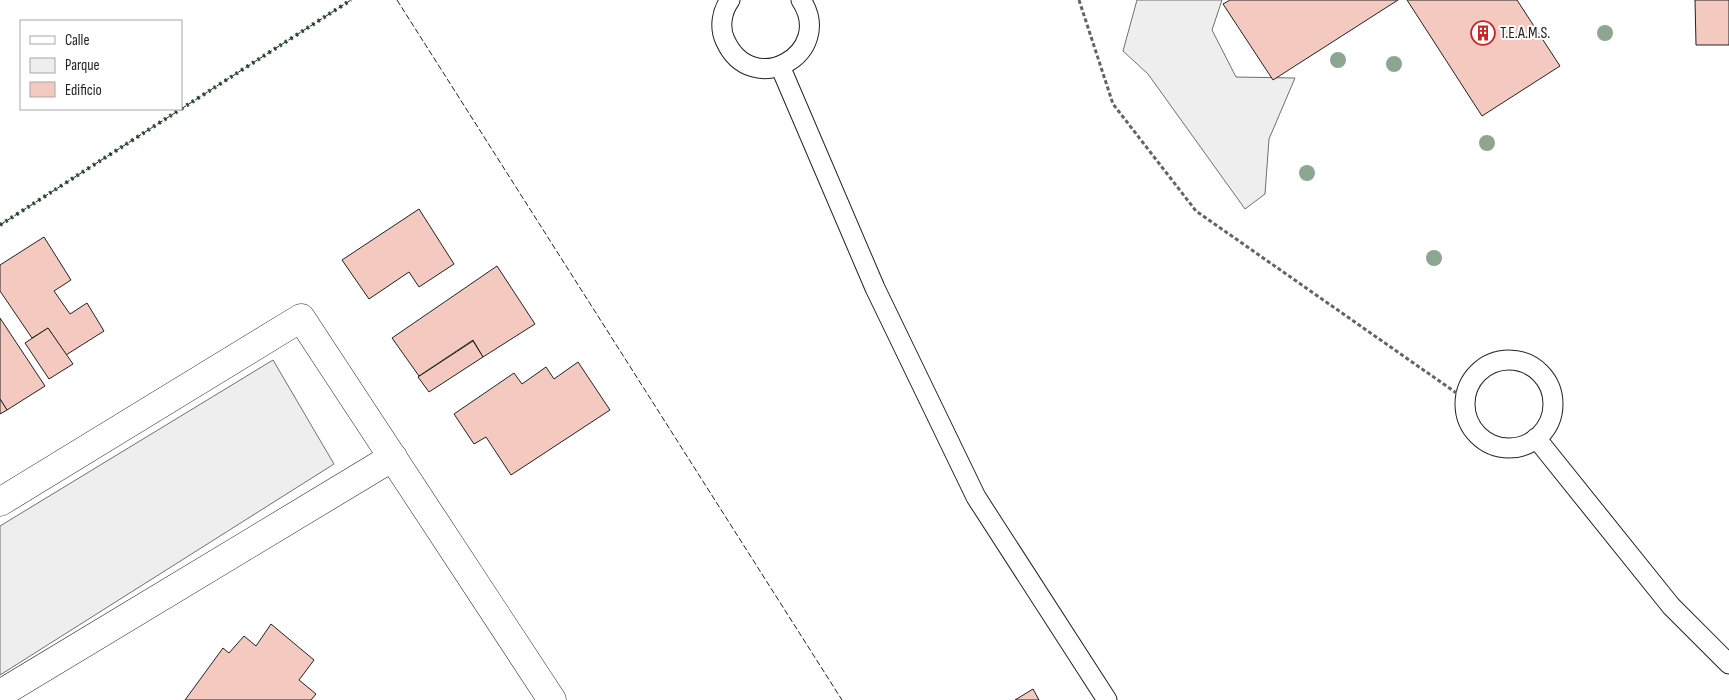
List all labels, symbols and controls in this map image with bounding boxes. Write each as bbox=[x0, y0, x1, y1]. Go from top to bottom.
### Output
legend bbox=[20, 20, 182, 110]
building icon: T.E.A.M.S. bbox=[1470, 20, 1496, 46]
place label: T.E.A.M.S. bbox=[1500, 24, 1550, 43]
text: Calle bbox=[65, 31, 89, 50]
text: Parque bbox=[65, 56, 100, 75]
text: Edificio bbox=[65, 81, 102, 100]

